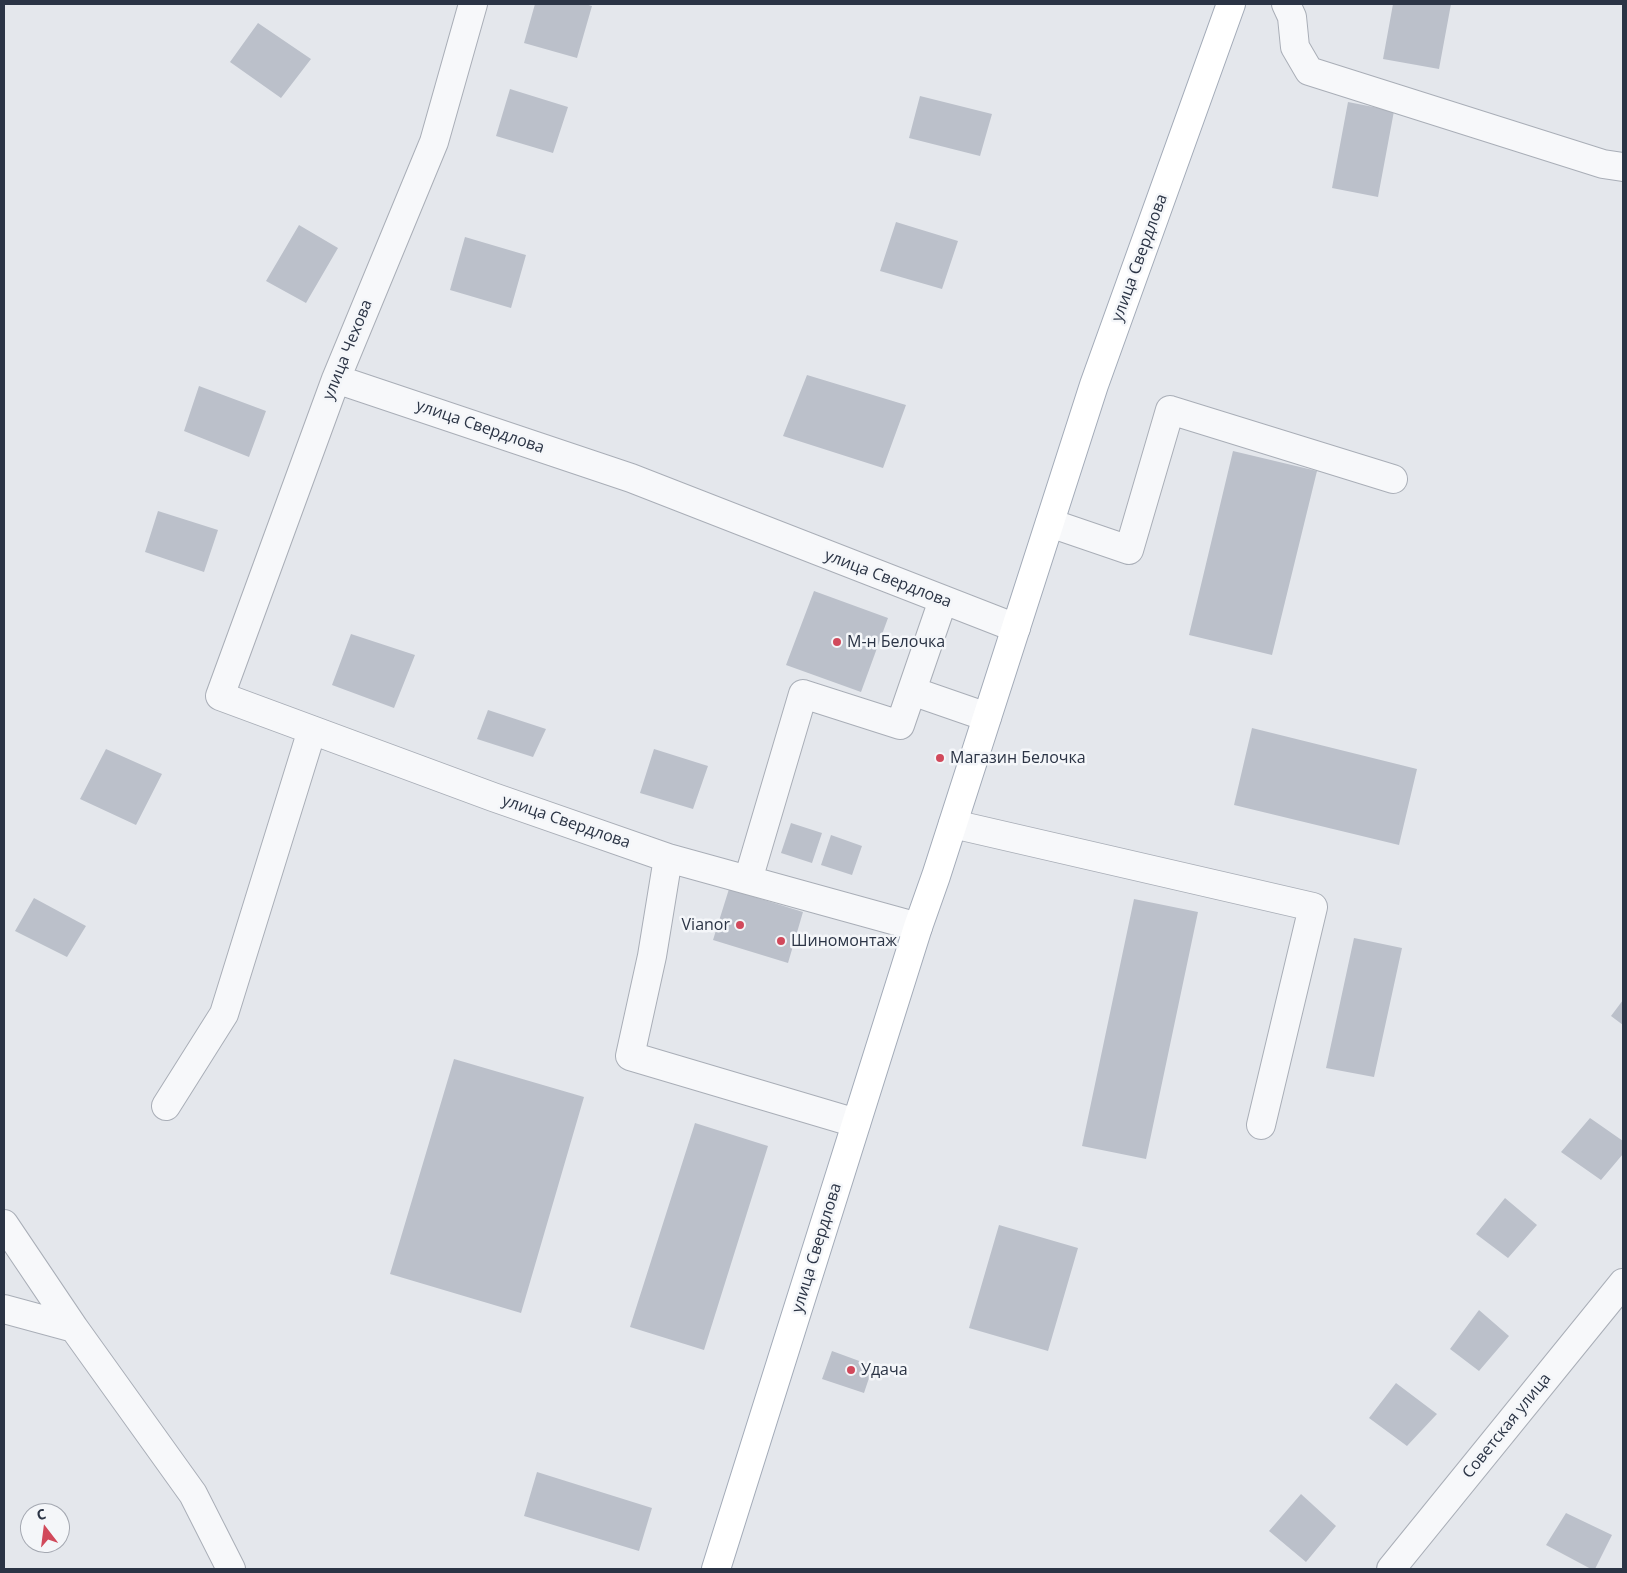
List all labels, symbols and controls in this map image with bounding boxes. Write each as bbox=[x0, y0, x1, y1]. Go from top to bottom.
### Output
street label: улица Свердлова bbox=[1108, 192, 1172, 324]
street label: улица Чехова bbox=[319, 297, 377, 403]
street label: улица Свердлова bbox=[413, 396, 547, 458]
street label: улица Свердлова bbox=[822, 546, 954, 612]
place label: М-н Белочка bbox=[847, 632, 945, 652]
marker: М-н Белочка bbox=[831, 636, 843, 648]
place label: Магазин Белочка bbox=[950, 748, 1086, 768]
marker: Магазин Белочка bbox=[934, 752, 946, 764]
street label: улица Свердлова bbox=[499, 791, 633, 853]
place label: Vianor bbox=[682, 915, 730, 935]
marker: Vianor bbox=[734, 919, 746, 931]
place label: Шиномонтаж bbox=[791, 931, 897, 951]
marker: Шиномонтаж bbox=[775, 935, 787, 947]
street label: улица Свердлова bbox=[788, 1181, 846, 1315]
place label: Удача bbox=[861, 1360, 908, 1380]
marker: Удача bbox=[845, 1364, 857, 1376]
street label: Советская улица bbox=[1459, 1370, 1555, 1482]
north arrow bbox=[20, 1503, 70, 1553]
text: С bbox=[34, 1504, 48, 1524]

